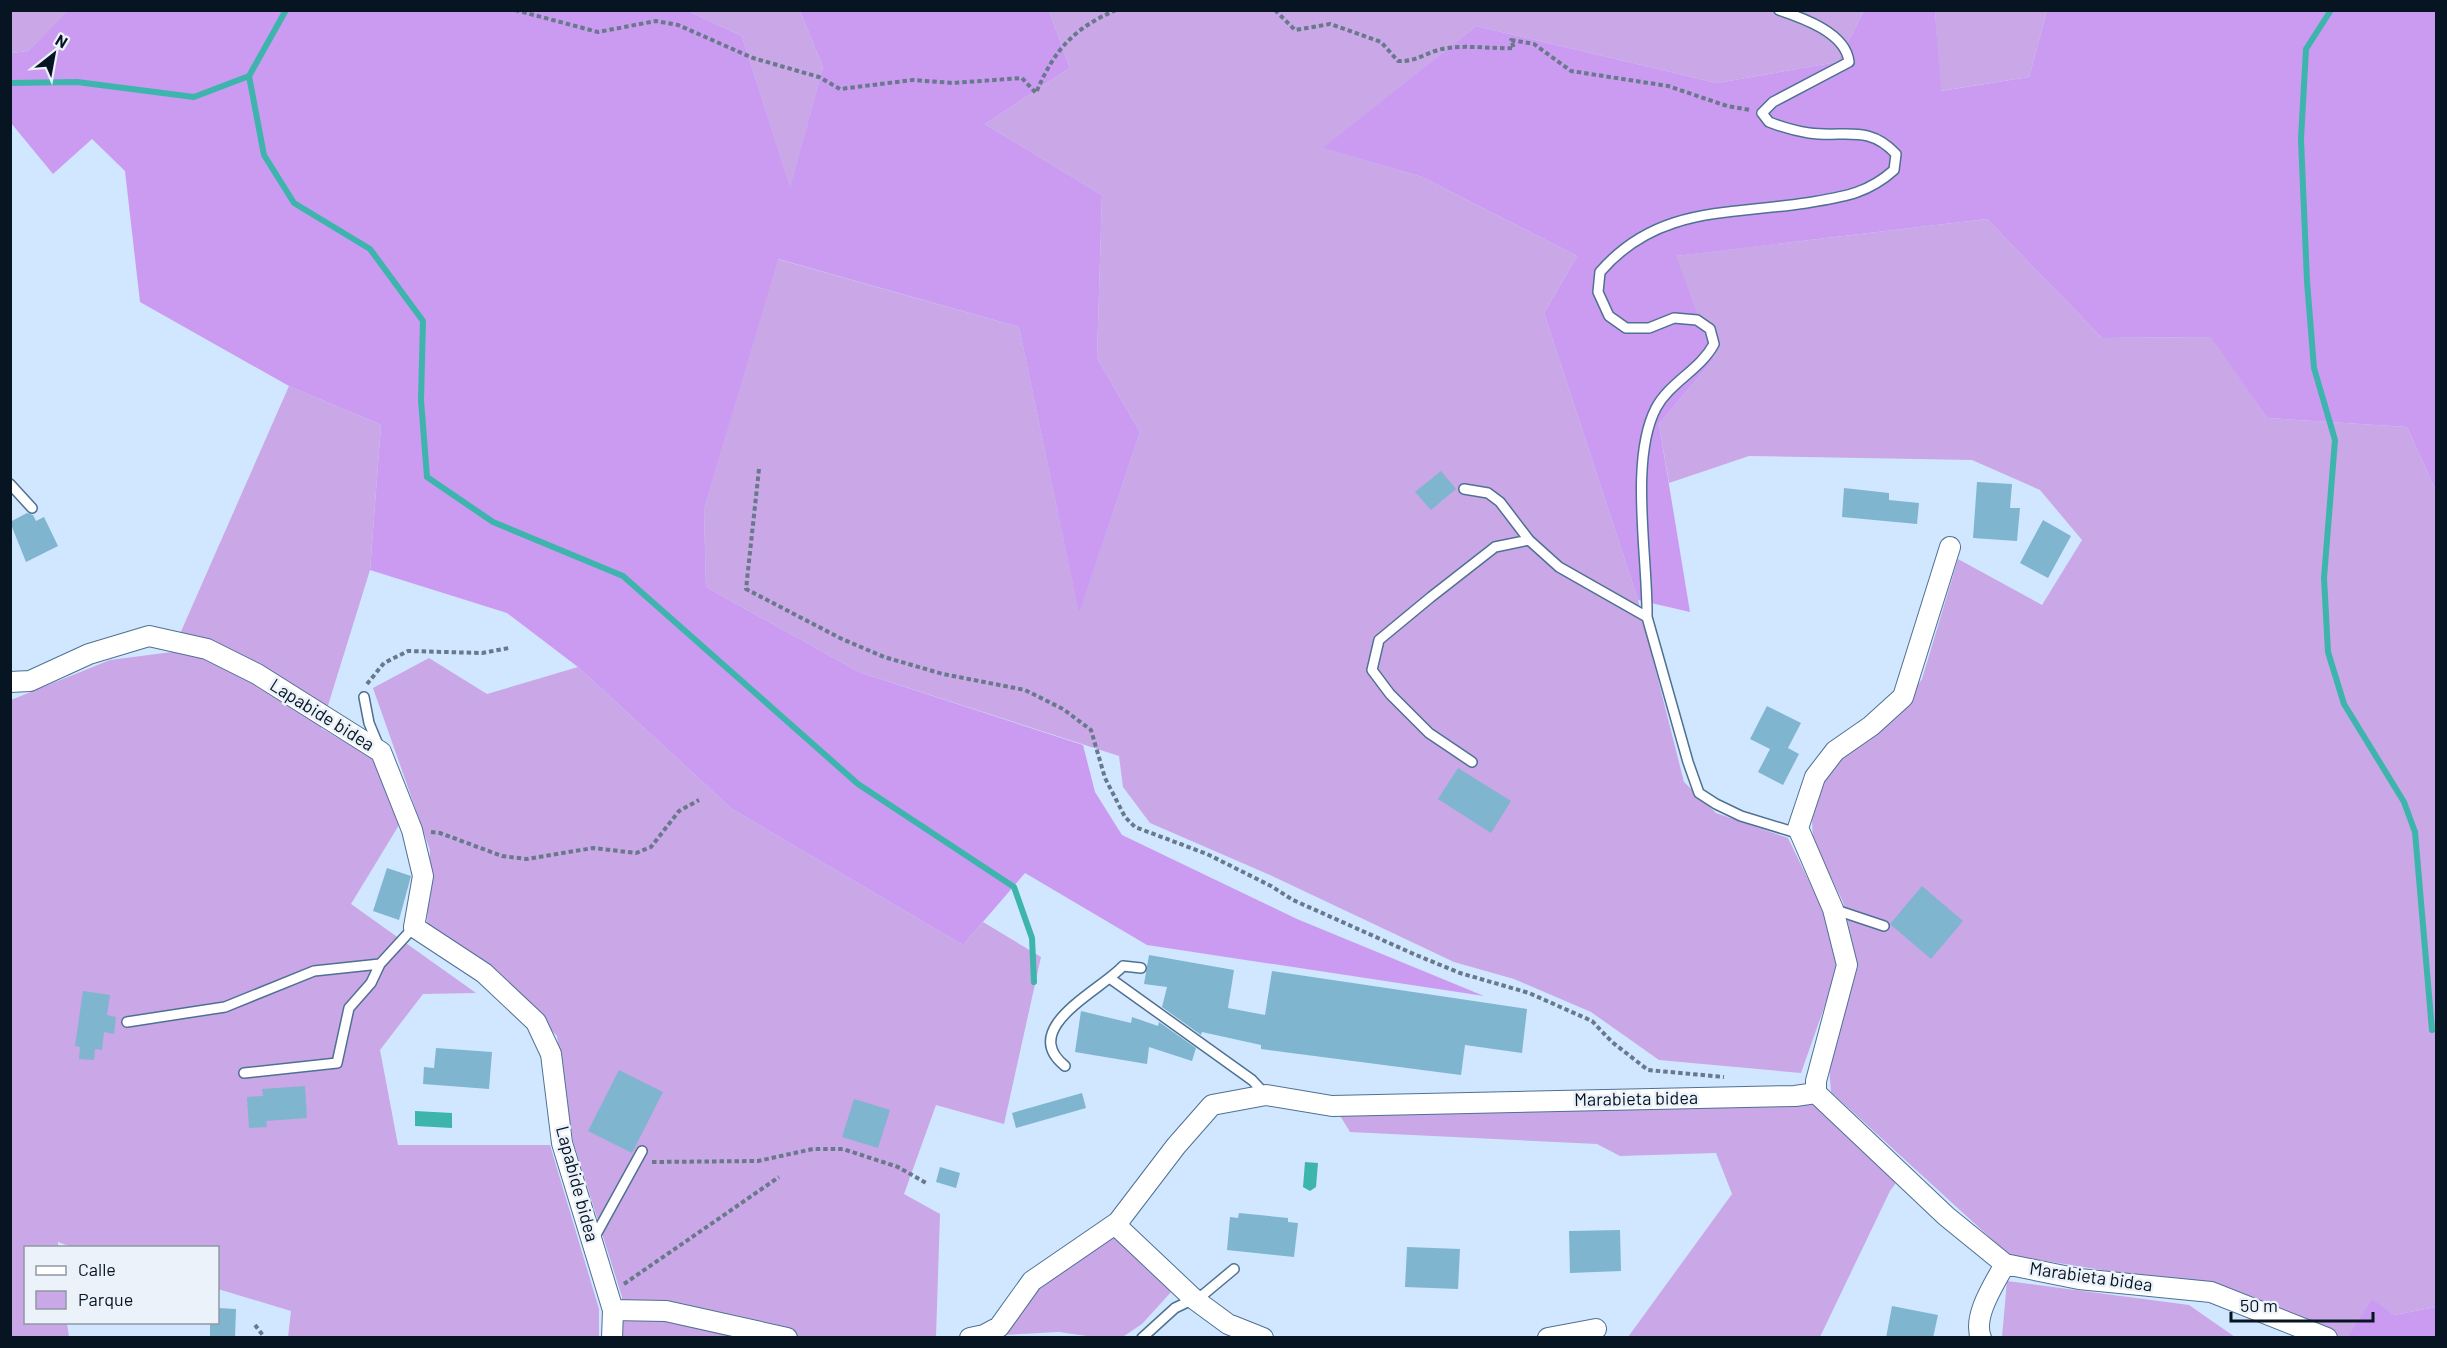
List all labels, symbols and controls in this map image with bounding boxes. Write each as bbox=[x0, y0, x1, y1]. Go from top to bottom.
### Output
north arrow bbox=[24, 24, 84, 84]
text: N bbox=[53, 30, 71, 52]
street label: Lapabide bidea bbox=[266, 673, 379, 755]
street label: Marabieta bidea bbox=[1574, 1086, 1698, 1110]
street label: Lapabide bidea bbox=[552, 1123, 604, 1244]
legend bbox=[24, 1246, 219, 1324]
street label: Marabieta bidea bbox=[2028, 1256, 2154, 1296]
text: Calle bbox=[78, 1258, 116, 1280]
scale bar bbox=[2231, 1285, 2374, 1323]
text: Parque bbox=[78, 1288, 133, 1310]
text: 50 m bbox=[2240, 1294, 2278, 1316]

